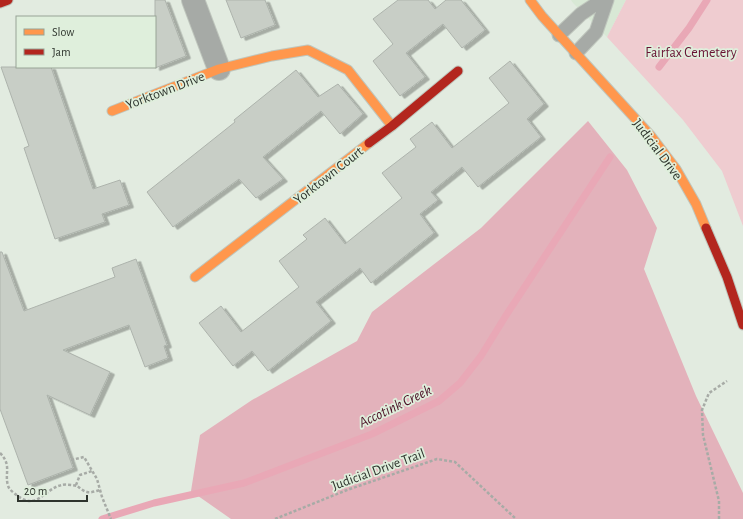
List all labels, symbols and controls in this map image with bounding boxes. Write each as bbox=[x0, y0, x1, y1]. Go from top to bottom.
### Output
legend bbox=[16, 16, 156, 68]
text: Slow bbox=[52, 26, 74, 38]
text: Jam bbox=[52, 46, 71, 58]
park label: Fairfax Cemetery bbox=[645, 46, 737, 60]
street label: Yorktown Drive bbox=[124, 69, 207, 112]
street label: Judicial Drive bbox=[630, 117, 684, 183]
street label: Yorktown Court bbox=[291, 144, 366, 207]
water label: Accotink Creek bbox=[356, 382, 434, 431]
street label: Judicial Drive Trail bbox=[330, 447, 427, 493]
scale bar bbox=[18, 477, 87, 503]
text: 20 m bbox=[24, 485, 47, 497]

